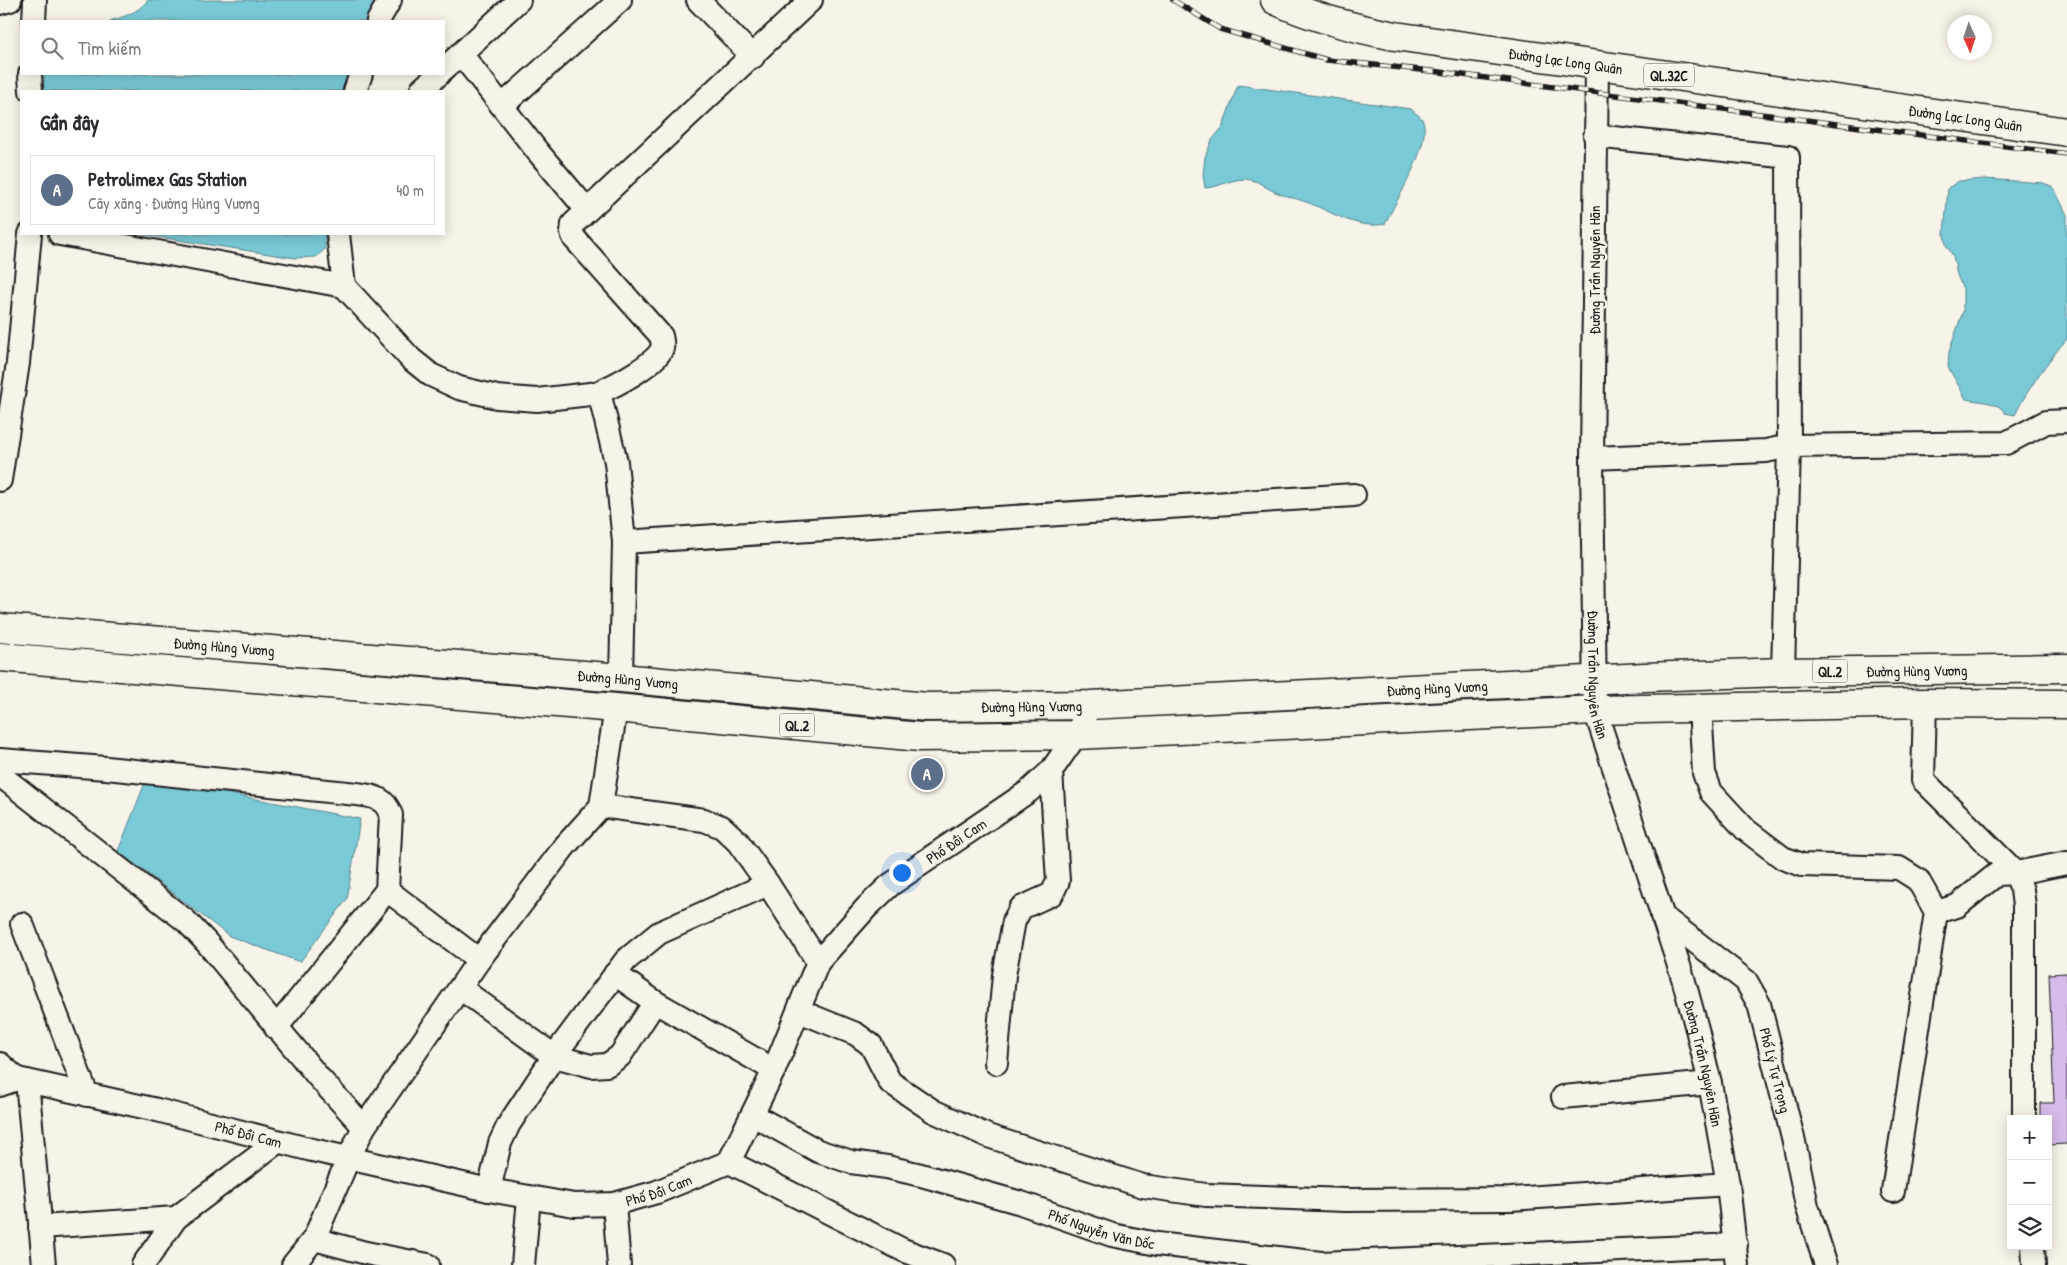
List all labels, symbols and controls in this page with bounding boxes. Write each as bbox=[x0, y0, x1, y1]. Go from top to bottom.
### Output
north arrow bbox=[1947, 15, 1992, 60]
search box bbox=[20, 20, 445, 75]
icon: search bbox=[38, 34, 66, 62]
text: Tìm kiếm bbox=[78, 35, 141, 61]
street label: Đường Lạc Long Quân bbox=[1507, 42, 1624, 79]
road number: QL.32C bbox=[1644, 64, 1694, 86]
street label: Đường Lạc Long Quân bbox=[1907, 99, 2024, 136]
text: Gần đây bbox=[40, 108, 99, 137]
text: Petrolimex Gas Station bbox=[88, 166, 247, 192]
text: A bbox=[53, 179, 61, 201]
text: 40 m bbox=[396, 179, 424, 201]
text: Cây xăng · Đường Hùng Vương bbox=[88, 192, 260, 214]
street label: Đường Trần Nguyên Hãn bbox=[1584, 205, 1605, 335]
street label: Đường Trần Nguyên Hãn bbox=[1583, 610, 1614, 742]
street label: Đường Hùng Vương bbox=[173, 632, 276, 661]
road number: QL.2 bbox=[1812, 659, 1848, 682]
street label: Đường Hùng Vương bbox=[1866, 659, 1968, 681]
street label: Đường Hùng Vương bbox=[577, 664, 680, 694]
street label: Đường Hùng Vương bbox=[1386, 674, 1489, 701]
street label: Đường Hùng Vương bbox=[981, 695, 1083, 717]
road number: QL.2 bbox=[780, 714, 814, 736]
pin: A bbox=[911, 755, 943, 793]
street label: Phố Đồi Cam bbox=[922, 813, 990, 868]
your location bbox=[889, 860, 915, 886]
street label: Đường Trần Nguyên Hãn bbox=[1679, 998, 1728, 1128]
street label: Phố Lý Tự Trọng bbox=[1755, 1025, 1797, 1115]
street label: Phố Đồi Cam bbox=[213, 1115, 284, 1152]
map controls bbox=[2007, 1115, 2052, 1250]
button: + bbox=[2007, 1115, 2052, 1160]
button: − bbox=[2007, 1160, 2052, 1205]
street label: Phố Đồi Cam bbox=[623, 1168, 695, 1211]
street label: Phố Nguyễn Văn Dốc bbox=[1046, 1203, 1157, 1254]
button: layers bbox=[2007, 1205, 2052, 1250]

